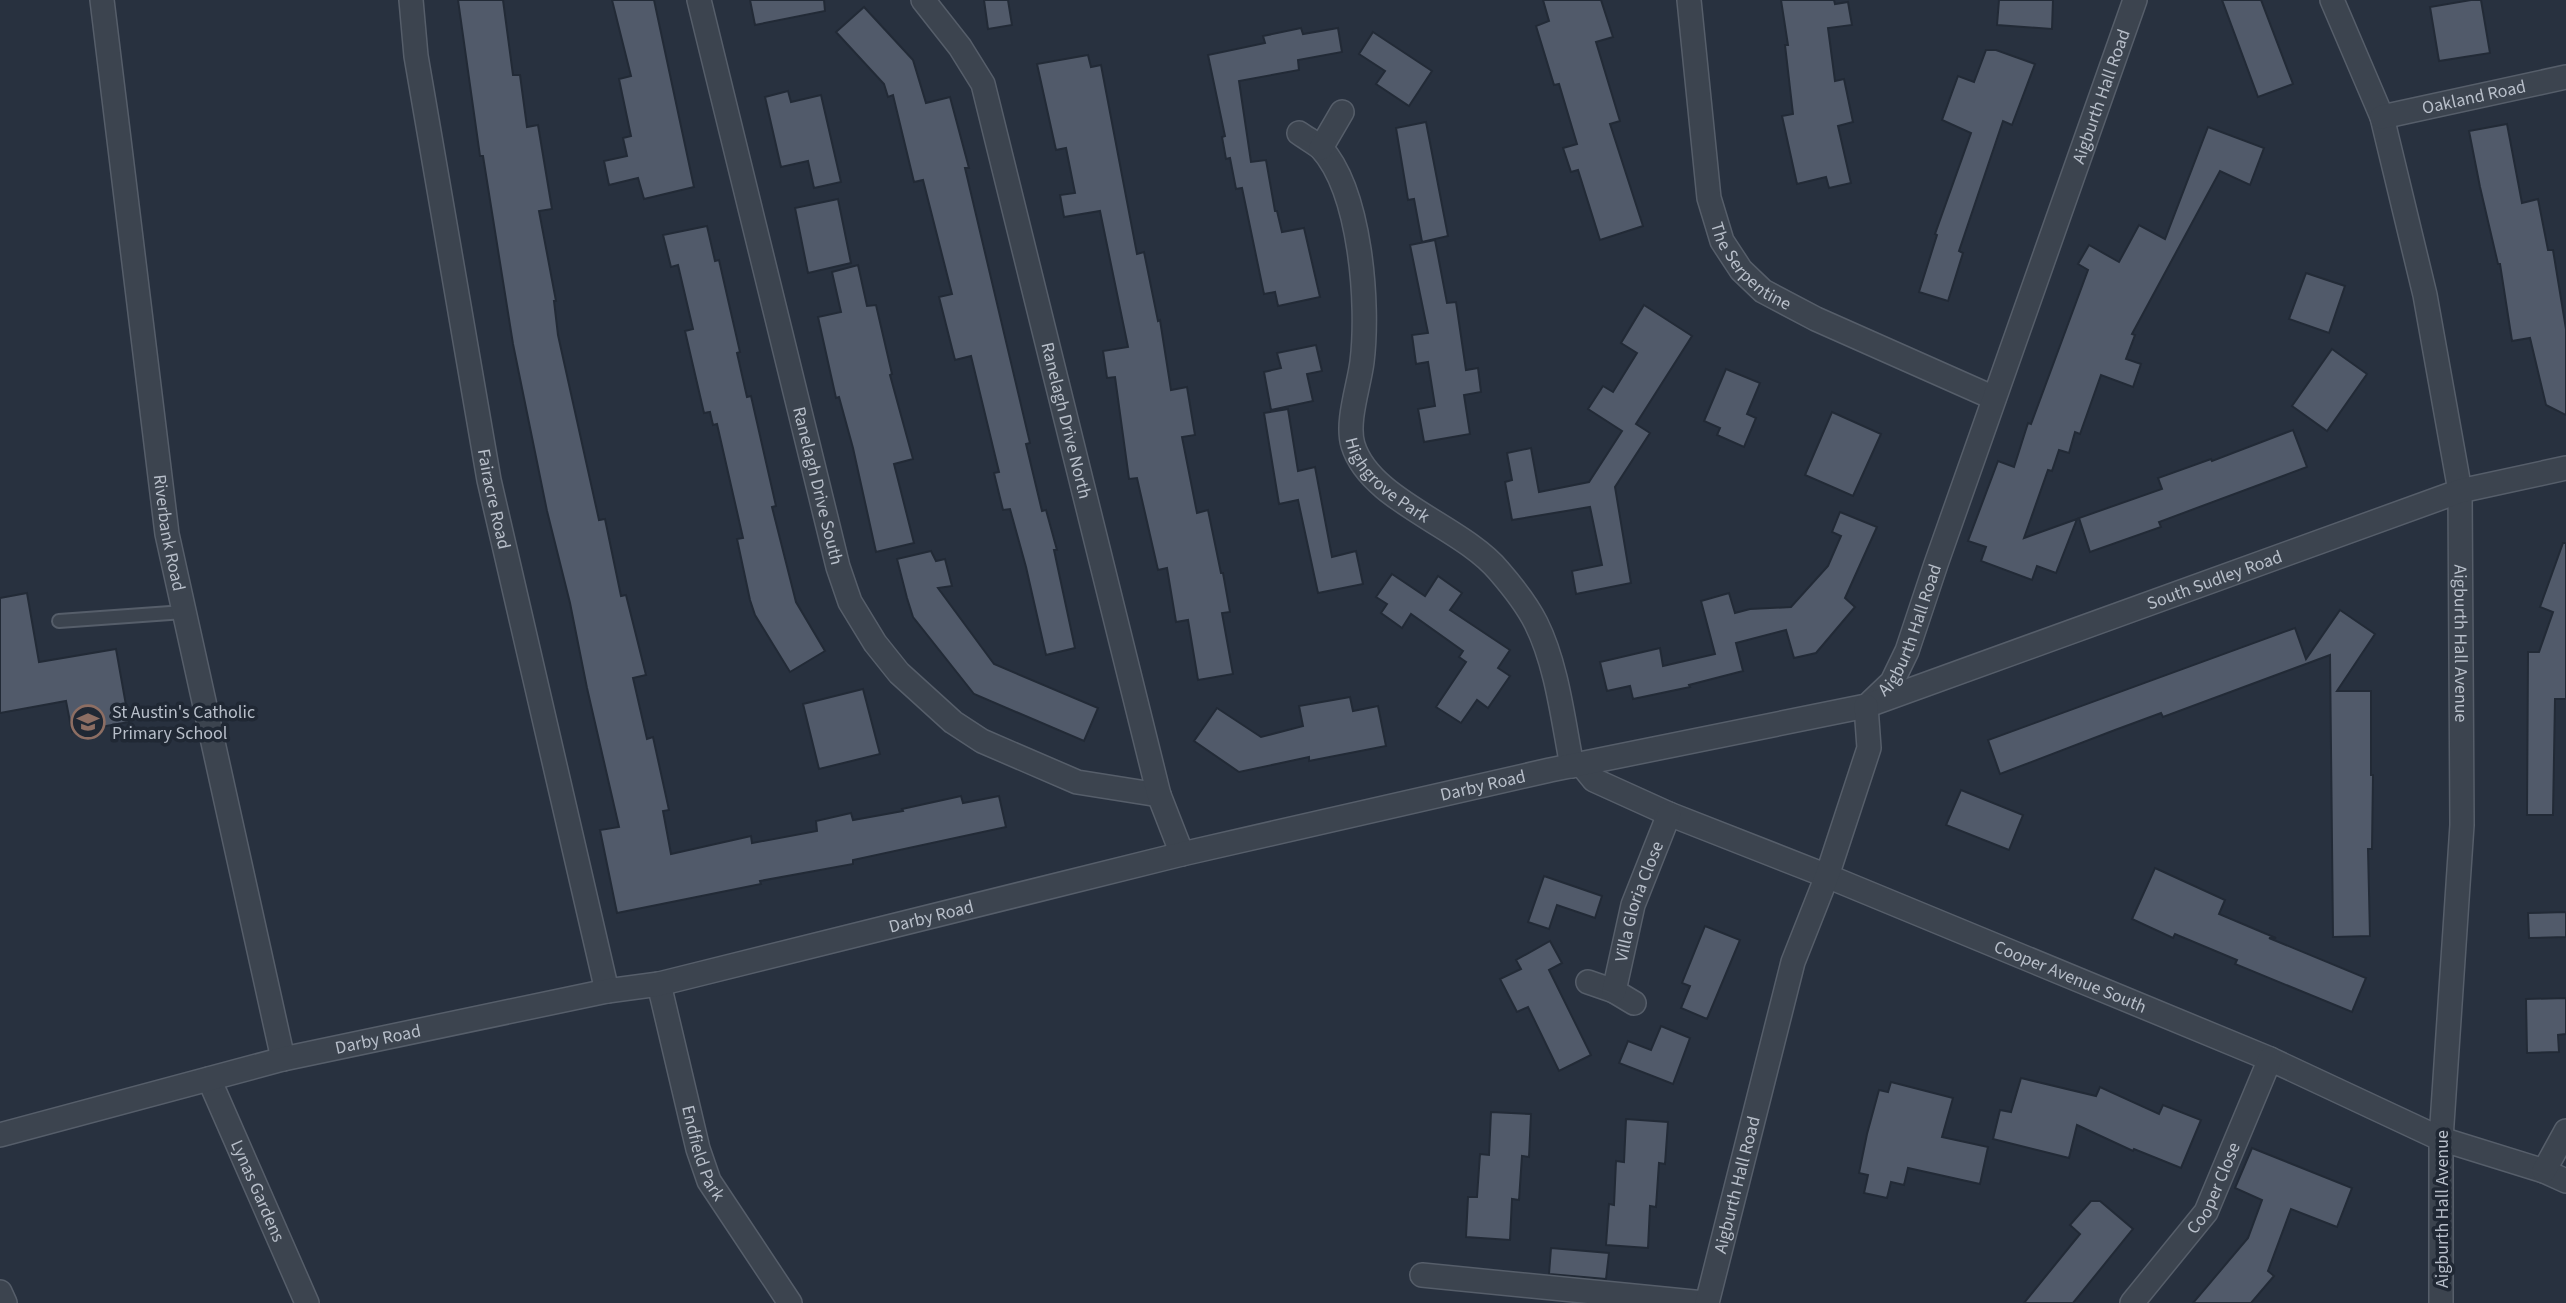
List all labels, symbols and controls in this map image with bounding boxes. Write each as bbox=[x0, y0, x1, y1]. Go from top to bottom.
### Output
street label: Aigburth Hall Road bbox=[2066, 26, 2136, 167]
street label: Oakland Road bbox=[2420, 74, 2528, 120]
street label: The Serpentine bbox=[1704, 219, 1796, 316]
street label: Ranelagh Drive North bbox=[1035, 340, 1098, 501]
street label: Ranelagh Drive South bbox=[787, 404, 849, 567]
street label: Highgrove Park bbox=[1339, 435, 1435, 529]
street label: Fairacre Road bbox=[471, 447, 517, 552]
street label: Riverbank Road bbox=[147, 473, 192, 593]
street label: South Sudley Road bbox=[2143, 544, 2286, 616]
street label: Aigburth Hall Road bbox=[1872, 561, 1948, 702]
street label: Aigburth Hall Avenue bbox=[2448, 564, 2474, 723]
place label: St Austin's Catholic Primary School bbox=[112, 700, 255, 746]
school or university icon: St Austin's Catholic Primary School bbox=[69, 703, 107, 741]
street label: Darby Road bbox=[1438, 763, 1528, 807]
street label: Villa Gloria Close bbox=[1608, 837, 1670, 964]
street label: Darby Road bbox=[886, 894, 976, 939]
street label: Cooper Avenue South bbox=[1990, 934, 2150, 1019]
street label: Darby Road bbox=[333, 1018, 423, 1060]
street label: Endfield Park bbox=[676, 1103, 731, 1206]
street label: Aigburth Hall Road bbox=[1707, 1113, 1766, 1256]
street label: Aigburth Hall Avenue bbox=[2430, 1130, 2455, 1288]
street label: Lynas Gardens bbox=[225, 1136, 291, 1246]
street label: Cooper Close bbox=[2180, 1138, 2246, 1239]

